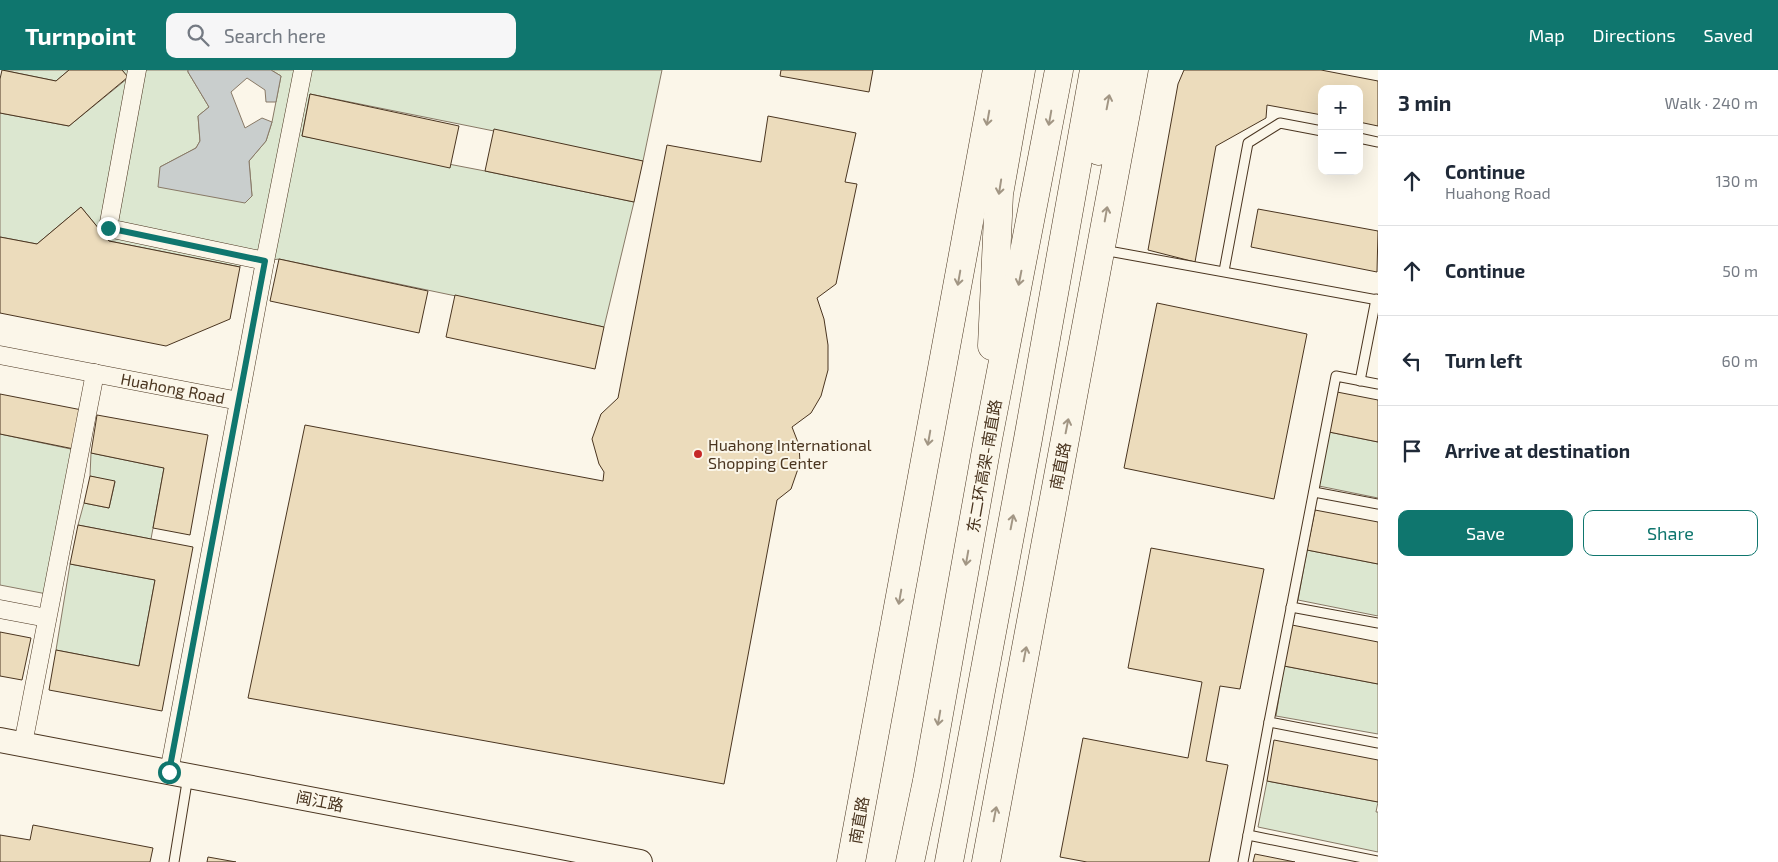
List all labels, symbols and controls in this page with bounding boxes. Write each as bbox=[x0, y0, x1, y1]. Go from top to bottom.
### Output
search box bbox=[166, 13, 516, 58]
text: Turnpoint bbox=[25, 21, 136, 50]
icon: search bbox=[184, 21, 212, 49]
text: Search here bbox=[224, 24, 326, 47]
text: Map bbox=[1528, 24, 1565, 46]
text: Directions bbox=[1593, 24, 1676, 46]
text: Saved bbox=[1704, 24, 1753, 46]
map controls bbox=[1318, 85, 1363, 175]
button: + bbox=[1318, 85, 1363, 130]
text: 3 min bbox=[1398, 90, 1451, 115]
text: Walk · 240 m bbox=[1665, 93, 1758, 112]
one-way arrow bbox=[1104, 94, 1114, 110]
one-way arrow bbox=[982, 110, 992, 126]
one-way arrow bbox=[1045, 110, 1055, 126]
button: − bbox=[1318, 130, 1363, 175]
text: Continue bbox=[1445, 160, 1525, 183]
icon: ahead bbox=[1398, 167, 1426, 195]
text: 130 m bbox=[1716, 171, 1758, 190]
one-way arrow bbox=[995, 179, 1005, 195]
text: Huahong Road bbox=[1445, 183, 1551, 202]
one-way arrow bbox=[1102, 207, 1112, 223]
route end bbox=[97, 217, 120, 240]
icon: ahead bbox=[1398, 257, 1426, 285]
text: Continue bbox=[1445, 259, 1525, 282]
text: 50 m bbox=[1722, 261, 1758, 280]
one-way arrow bbox=[953, 269, 963, 285]
one-way arrow bbox=[1014, 269, 1024, 285]
icon: left bbox=[1398, 347, 1426, 375]
text: Turn left bbox=[1445, 349, 1522, 372]
text: 60 m bbox=[1722, 351, 1758, 370]
street label: Huahong Road bbox=[119, 368, 227, 407]
street label: 东二环高架-南直路 bbox=[962, 398, 1005, 534]
one-way arrow bbox=[1063, 418, 1073, 434]
one-way arrow bbox=[924, 429, 934, 445]
place label: Huahong International Shopping Center bbox=[708, 435, 872, 472]
icon: arrive bbox=[1398, 437, 1426, 465]
text: Arrive at destination bbox=[1445, 439, 1630, 462]
street label: 南直路 bbox=[1046, 441, 1073, 491]
marker: Huahong International Shopping Center bbox=[692, 448, 704, 460]
button: Save bbox=[1398, 510, 1573, 556]
button: Share bbox=[1583, 510, 1758, 556]
one-way arrow bbox=[1008, 514, 1018, 530]
one-way arrow bbox=[962, 549, 972, 565]
one-way arrow bbox=[894, 589, 904, 605]
one-way arrow bbox=[1020, 647, 1030, 663]
one-way arrow bbox=[933, 709, 943, 725]
route start bbox=[158, 761, 181, 784]
street label: 闽江路 bbox=[295, 787, 345, 814]
street label: 南直路 bbox=[845, 795, 872, 845]
one-way arrow bbox=[991, 806, 1000, 822]

